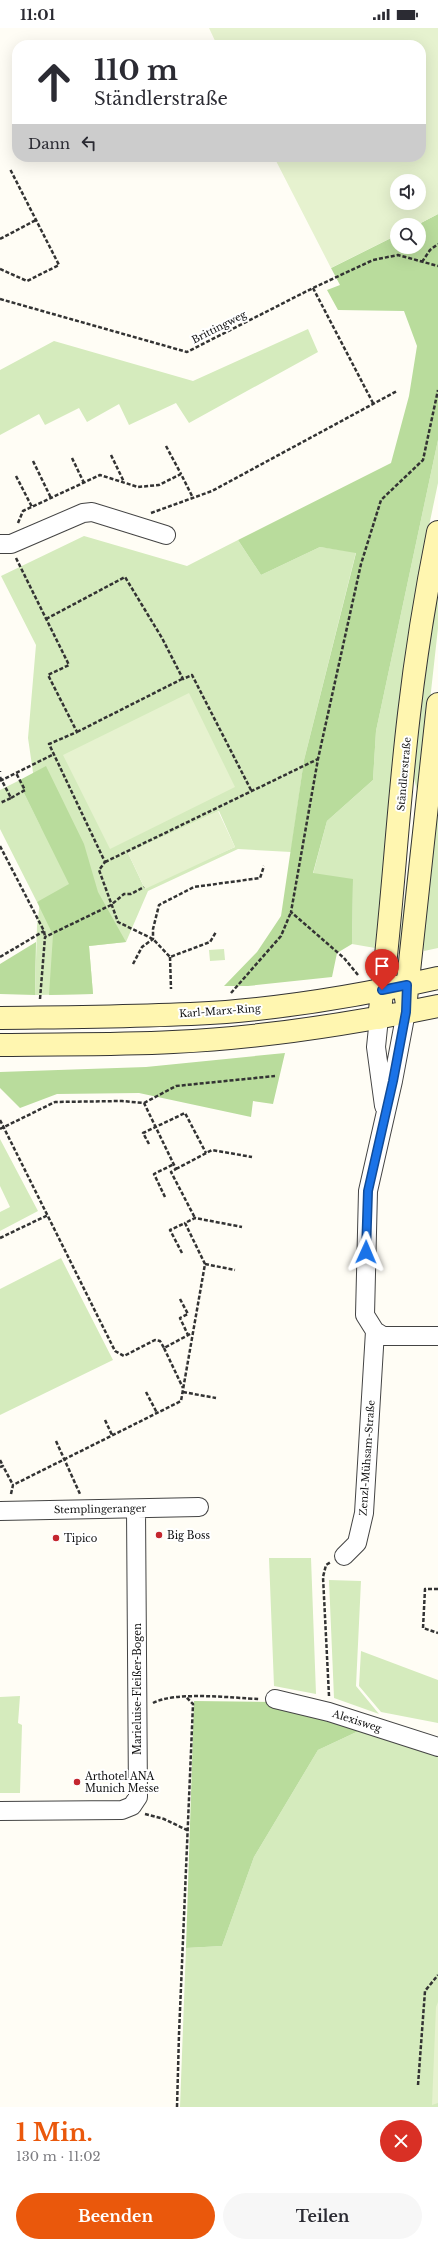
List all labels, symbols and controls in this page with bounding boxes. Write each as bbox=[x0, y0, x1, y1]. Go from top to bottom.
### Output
text: 11:01 bbox=[20, 5, 55, 24]
text: 110 m bbox=[94, 53, 178, 88]
icon: ahead bbox=[28, 56, 80, 108]
text: Ständlerstraße bbox=[94, 88, 228, 110]
icon: left bbox=[78, 132, 100, 154]
text: Dann bbox=[28, 134, 70, 153]
map controls bbox=[390, 174, 426, 254]
button: sound bbox=[390, 174, 426, 210]
button: search bbox=[390, 218, 426, 254]
street label: Brittingweg bbox=[189, 307, 249, 346]
street label: Ständlerstraße bbox=[394, 736, 414, 812]
pin bbox=[365, 949, 399, 990]
icon: arrive bbox=[371, 955, 393, 977]
street label: Karl-Marx-Ring bbox=[179, 1002, 262, 1020]
position arrow bbox=[345, 1231, 387, 1273]
street label: Zenzl-Mühsam-Straße bbox=[356, 1399, 378, 1517]
street label: Stemplingeranger bbox=[54, 1502, 146, 1516]
place label: Big Boss bbox=[167, 1529, 211, 1542]
marker: Big Boss bbox=[154, 1530, 164, 1540]
place label: Tipico bbox=[64, 1532, 98, 1545]
marker: Tipico bbox=[51, 1533, 61, 1543]
street label: Marieluise-Fleißer-Bogen bbox=[131, 1623, 144, 1755]
street label: Alexisweg bbox=[330, 1707, 384, 1735]
place label: Arthotel ANA Munich Messe bbox=[84, 1770, 159, 1795]
marker: Arthotel ANA Munich Messe bbox=[72, 1777, 82, 1787]
text: 1 Min. bbox=[16, 2118, 93, 2147]
button: close bbox=[380, 2120, 422, 2162]
text: 130 m · 11:02 bbox=[16, 2148, 101, 2165]
button: Beenden bbox=[16, 2193, 215, 2239]
button: Teilen bbox=[223, 2193, 422, 2239]

